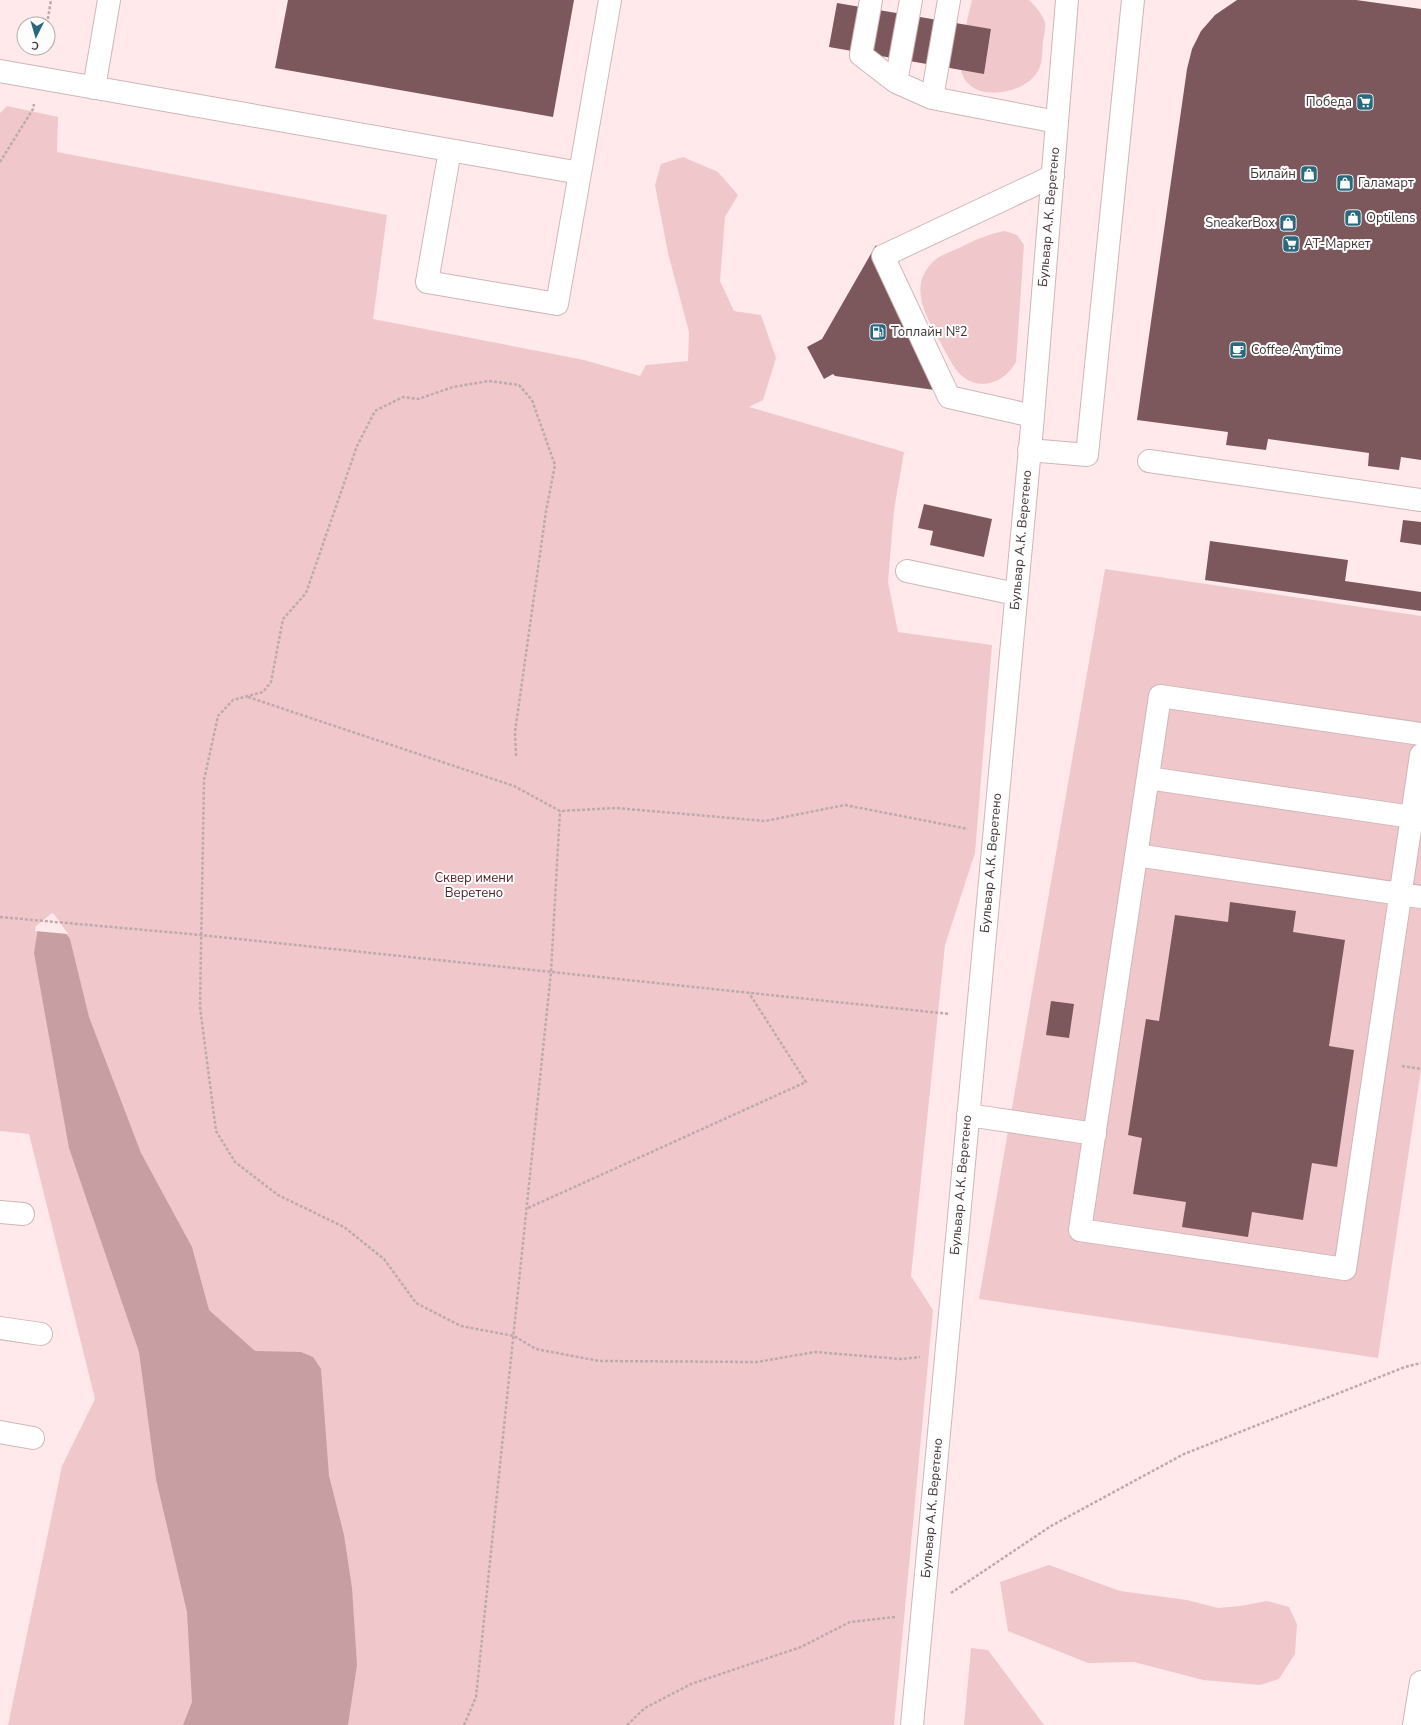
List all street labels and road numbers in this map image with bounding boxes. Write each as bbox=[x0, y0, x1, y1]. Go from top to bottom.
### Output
street label: Бульвар А.К. Веретено bbox=[1034, 146, 1064, 288]
street label: Бульвар А.К. Веретено bbox=[1006, 469, 1036, 611]
street label: Бульвар А.К. Веретено bbox=[976, 792, 1006, 934]
street label: Бульвар А.К. Веретено bbox=[946, 1114, 976, 1256]
street label: Бульвар А.К. Веретено bbox=[917, 1437, 947, 1579]

